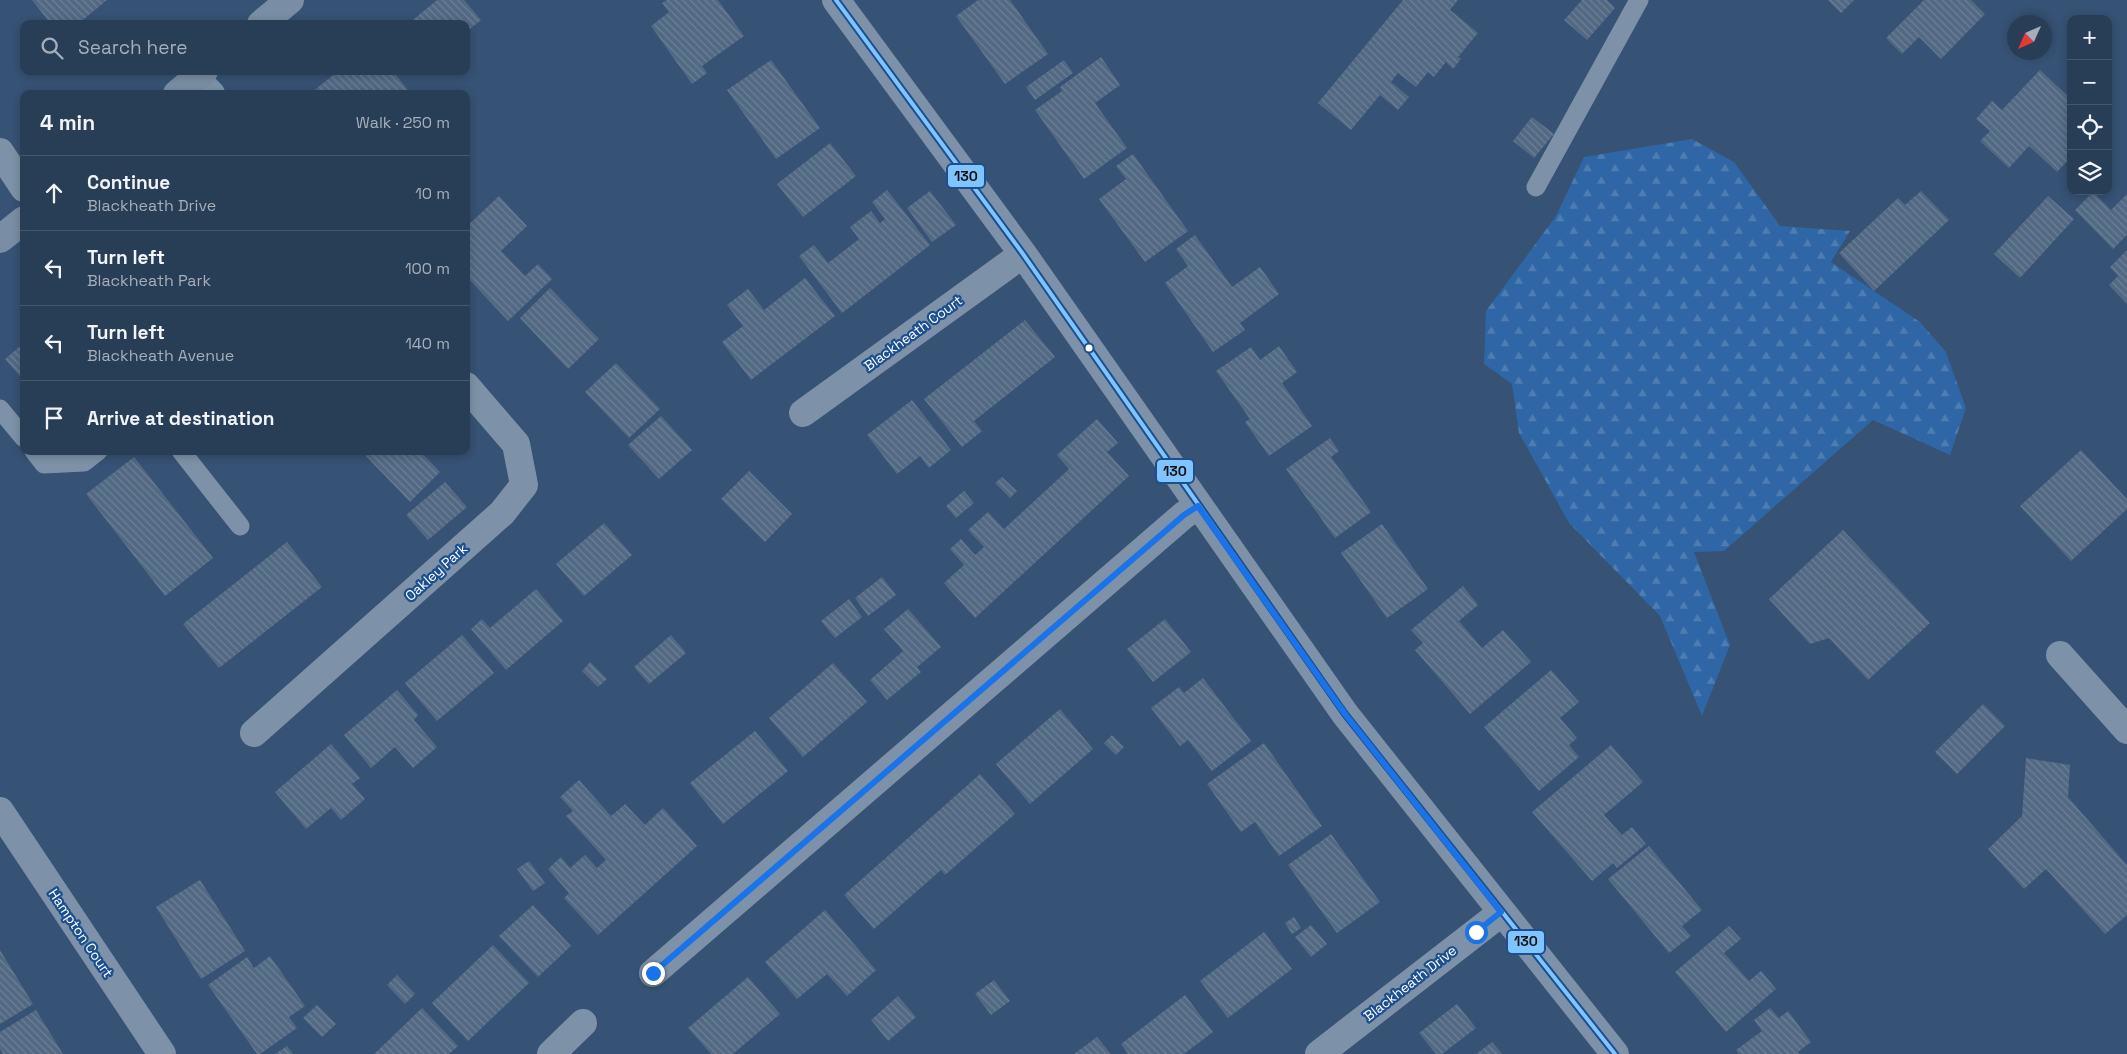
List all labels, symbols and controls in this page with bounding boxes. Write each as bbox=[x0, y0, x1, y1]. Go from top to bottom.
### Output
north arrow bbox=[2007, 15, 2052, 60]
map controls bbox=[2067, 15, 2112, 195]
button: + bbox=[2067, 15, 2112, 60]
search box bbox=[20, 20, 470, 75]
icon: search bbox=[38, 34, 66, 62]
text: Search here bbox=[78, 35, 188, 60]
button: − bbox=[2067, 60, 2112, 105]
button: locate bbox=[2067, 105, 2112, 150]
text: 4 min bbox=[40, 109, 95, 136]
text: Walk · 250 m bbox=[356, 112, 450, 133]
button: layers bbox=[2067, 150, 2112, 195]
line badge: 130 bbox=[947, 164, 985, 188]
text: 130 bbox=[954, 167, 978, 185]
text: Continue bbox=[87, 170, 170, 195]
icon: ahead bbox=[40, 179, 68, 207]
text: 10 m bbox=[415, 183, 450, 204]
text: Blackheath Drive bbox=[87, 195, 216, 216]
text: Turn left bbox=[87, 245, 165, 270]
icon: left bbox=[40, 254, 68, 282]
text: 100 m bbox=[405, 258, 450, 279]
text: Blackheath Park bbox=[87, 270, 211, 291]
street label: Blackheath Court bbox=[860, 291, 966, 375]
text: Turn left bbox=[87, 320, 165, 345]
icon: left bbox=[40, 329, 68, 357]
text: 140 m bbox=[405, 333, 450, 354]
unlabelled marker bbox=[1084, 343, 1094, 353]
text: Blackheath Avenue bbox=[87, 345, 234, 366]
icon: arrive bbox=[40, 404, 68, 432]
text: Arrive at destination bbox=[87, 406, 275, 431]
line badge: 130 bbox=[1156, 459, 1194, 483]
text: 130 bbox=[1163, 462, 1187, 480]
street label: Oakley Park bbox=[401, 539, 471, 605]
street label: Hampton Court bbox=[45, 885, 117, 981]
route start bbox=[1465, 921, 1488, 944]
line badge: 130 bbox=[1507, 930, 1545, 954]
text: 130 bbox=[1514, 932, 1538, 950]
street label: Blackheath Drive bbox=[1360, 941, 1460, 1025]
route end bbox=[642, 962, 665, 985]

